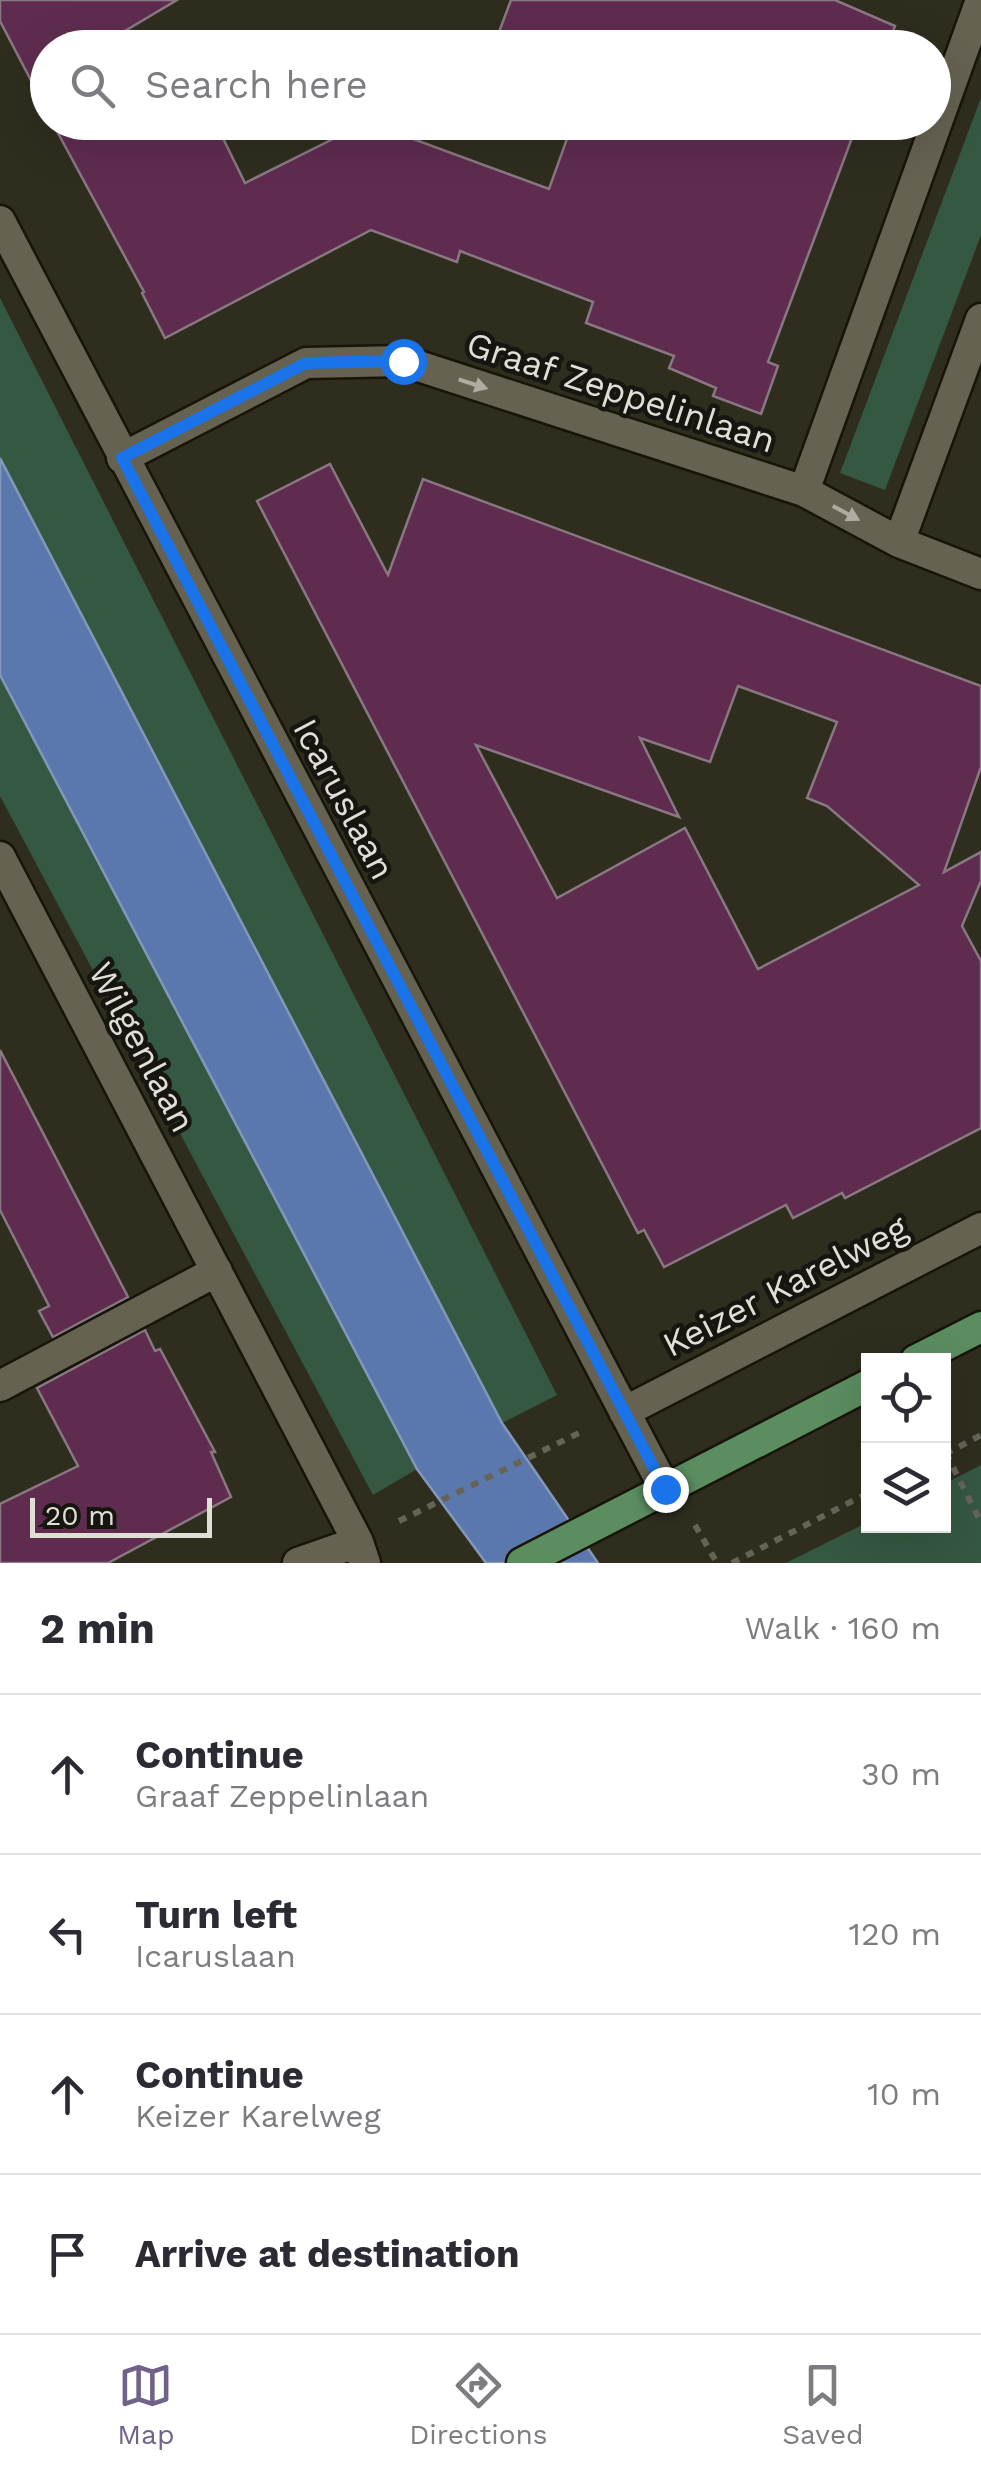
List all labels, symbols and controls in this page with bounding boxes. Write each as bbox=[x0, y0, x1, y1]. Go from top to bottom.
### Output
search box bbox=[30, 30, 951, 140]
icon: search bbox=[65, 58, 120, 113]
text: Search here bbox=[145, 63, 368, 107]
street label: Graaf Zeppelinlaan bbox=[461, 322, 781, 462]
route start bbox=[381, 339, 427, 385]
one-way arrow bbox=[459, 377, 489, 392]
one-way arrow bbox=[831, 505, 860, 522]
street label: Icaruslaan bbox=[284, 712, 404, 886]
street label: Wilgenlaan bbox=[80, 955, 204, 1139]
street label: Keizer Karelweg bbox=[656, 1206, 915, 1366]
map controls bbox=[861, 1353, 951, 1533]
button: locate bbox=[861, 1353, 951, 1443]
button: layers bbox=[861, 1443, 951, 1533]
route end bbox=[643, 1467, 689, 1513]
scale bar bbox=[30, 1493, 212, 1538]
text: 20 m bbox=[45, 1499, 115, 1532]
text: 2 min bbox=[40, 1604, 155, 1653]
text: Walk · 160 m bbox=[745, 1609, 941, 1647]
text: Continue bbox=[135, 1733, 304, 1777]
icon: ahead bbox=[40, 1747, 95, 1802]
text: 30 m bbox=[861, 1755, 941, 1793]
text: Graaf Zeppelinlaan bbox=[135, 1777, 429, 1815]
text: Turn left bbox=[135, 1893, 297, 1937]
icon: left bbox=[40, 1907, 95, 1962]
text: 120 m bbox=[849, 1915, 941, 1953]
text: Icaruslaan bbox=[135, 1937, 296, 1975]
text: Continue bbox=[135, 2053, 304, 2097]
icon: ahead bbox=[40, 2067, 95, 2122]
text: 10 m bbox=[867, 2075, 941, 2113]
text: Keizer Karelweg bbox=[135, 2097, 381, 2135]
icon: arrive bbox=[40, 2227, 95, 2282]
text: Arrive at destination bbox=[135, 2232, 520, 2276]
tab: Map bbox=[117, 2358, 175, 2451]
tab: Directions bbox=[409, 2358, 548, 2451]
tab: Saved bbox=[782, 2358, 864, 2451]

